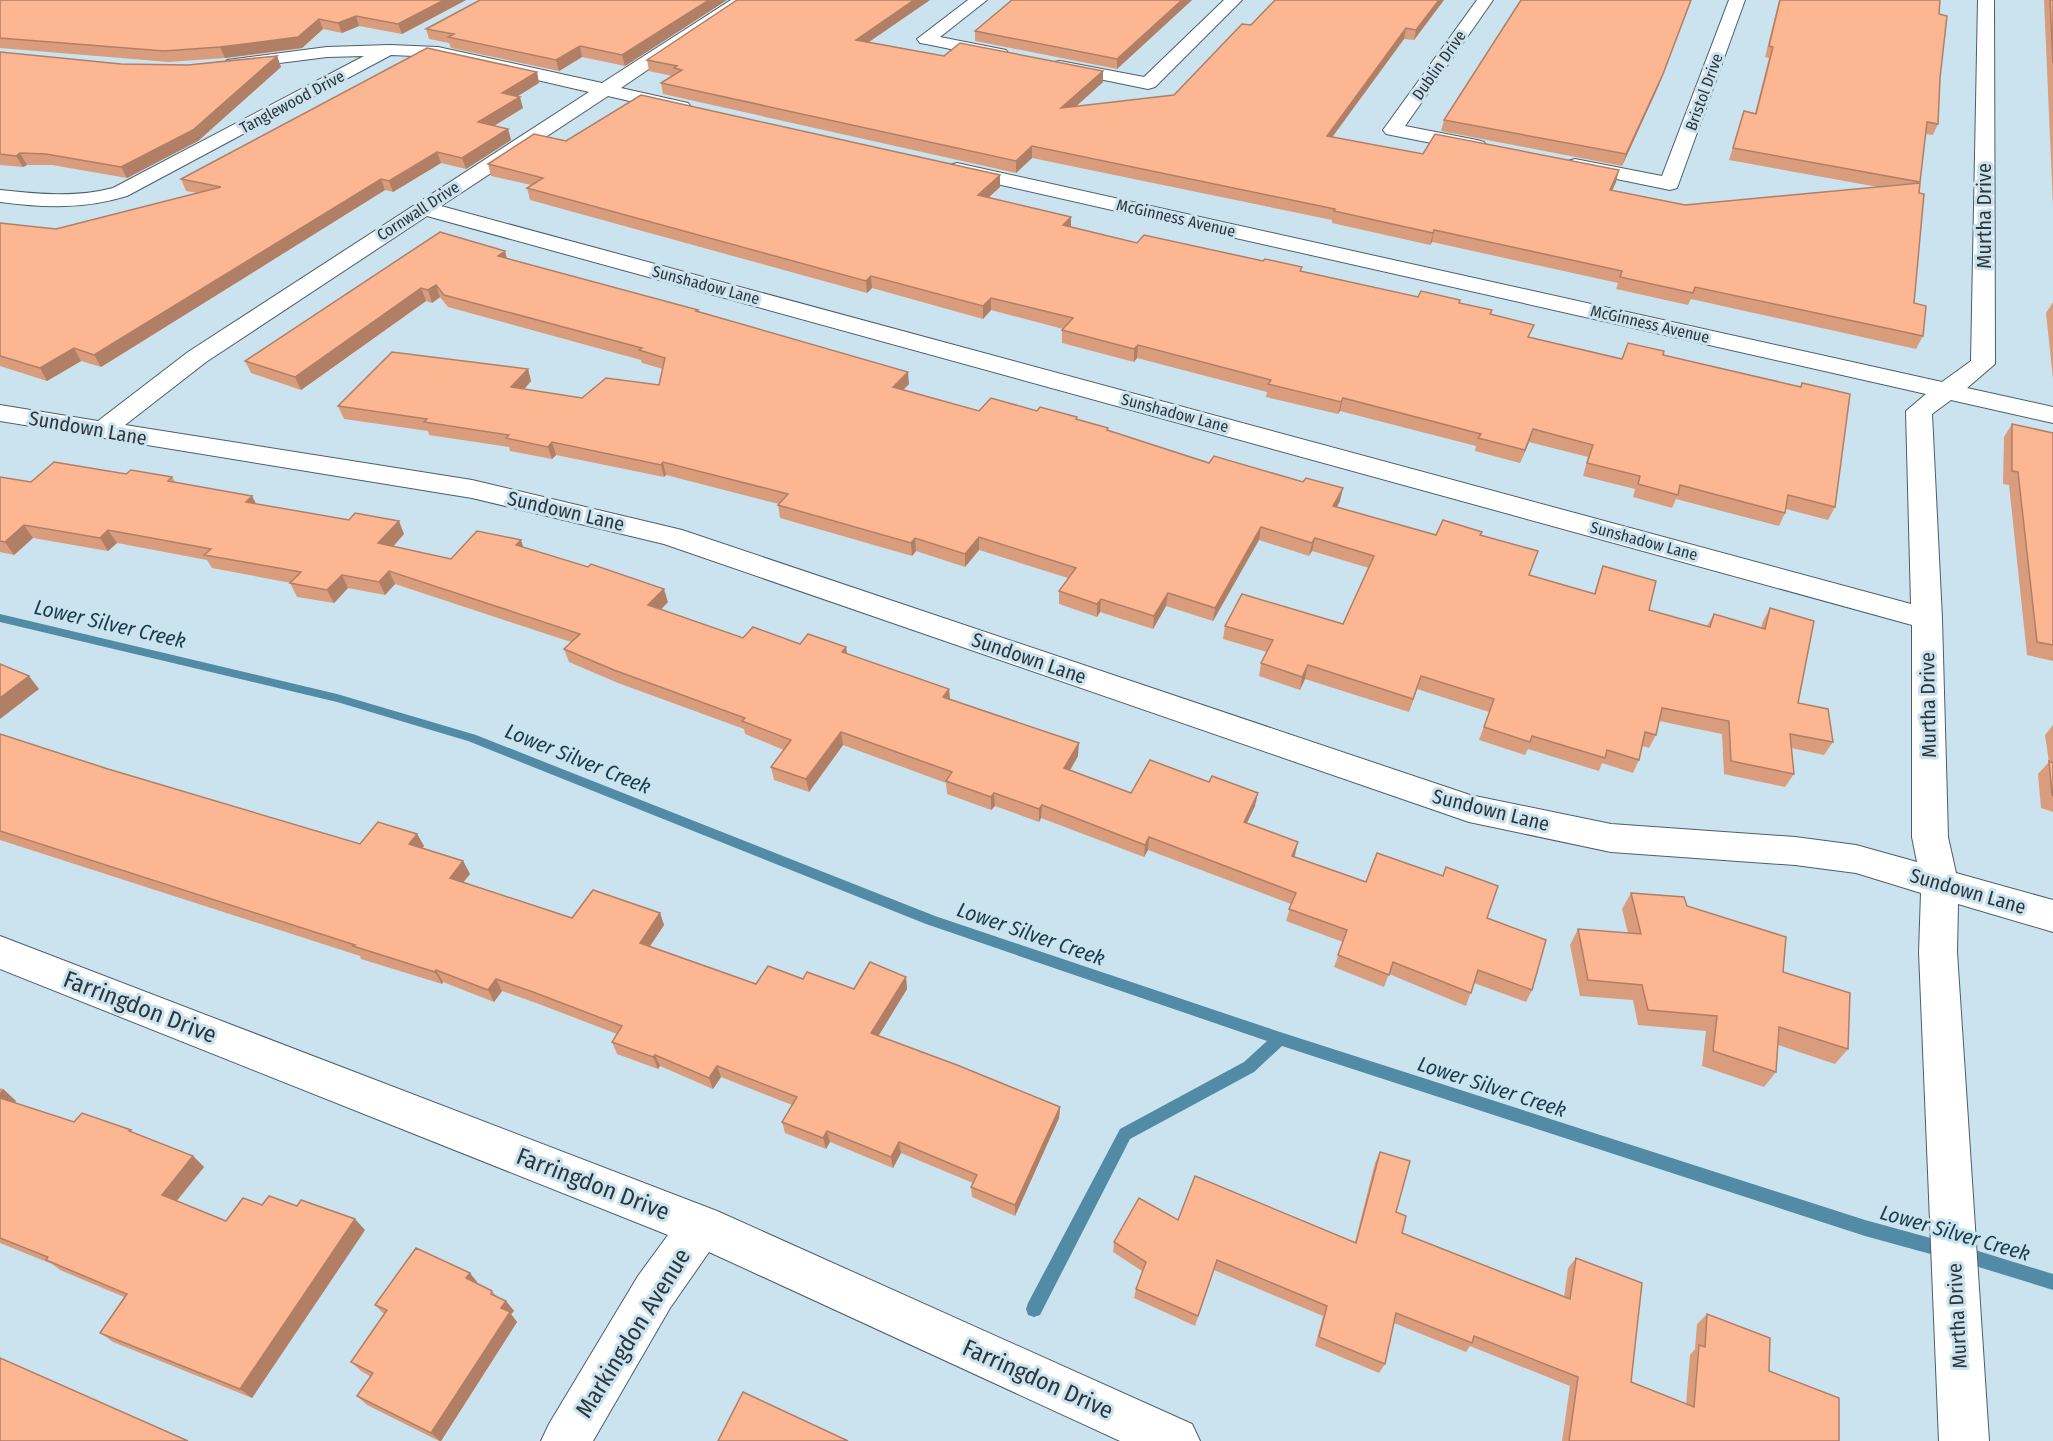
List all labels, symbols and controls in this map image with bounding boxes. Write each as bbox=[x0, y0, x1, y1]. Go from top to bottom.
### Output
street label: Dublin Drive bbox=[1408, 27, 1470, 103]
street label: Bristol Drive bbox=[1681, 51, 1727, 133]
street label: Tanglewood Drive bbox=[236, 66, 348, 138]
street label: Murtha Drive bbox=[1972, 163, 1996, 269]
street label: Cornwall Drive bbox=[373, 177, 463, 245]
street label: McGinness Avenue bbox=[1115, 195, 1237, 241]
street label: Sunshadow Lane bbox=[650, 262, 762, 308]
street label: McGinness Avenue bbox=[1589, 301, 1711, 347]
street label: Sunshadow Lane bbox=[1119, 390, 1231, 436]
street label: Sundown Lane bbox=[27, 406, 149, 450]
street label: Sundown Lane bbox=[505, 486, 627, 536]
street label: Sunshadow Lane bbox=[1588, 518, 1700, 564]
water label: Lower Silver Creek bbox=[32, 594, 188, 654]
street label: Sundown Lane bbox=[969, 627, 1089, 689]
street label: Murtha Drive bbox=[1915, 652, 1941, 758]
water label: Lower Silver Creek bbox=[501, 718, 655, 800]
street label: Sundown Lane bbox=[1430, 784, 1552, 836]
street label: Sundown Lane bbox=[1907, 863, 2029, 919]
water label: Lower Silver Creek bbox=[954, 897, 1108, 971]
street label: Farringdon Drive bbox=[59, 965, 221, 1049]
water label: Lower Silver Creek bbox=[1414, 1051, 1570, 1123]
street label: Farringdon Drive bbox=[512, 1142, 674, 1226]
water label: Lower Silver Creek bbox=[1877, 1199, 2033, 1267]
street label: Markingdon Avenue bbox=[570, 1243, 696, 1423]
street label: Murtha Drive bbox=[1942, 1263, 1972, 1369]
street label: Farringdon Drive bbox=[958, 1333, 1118, 1425]

